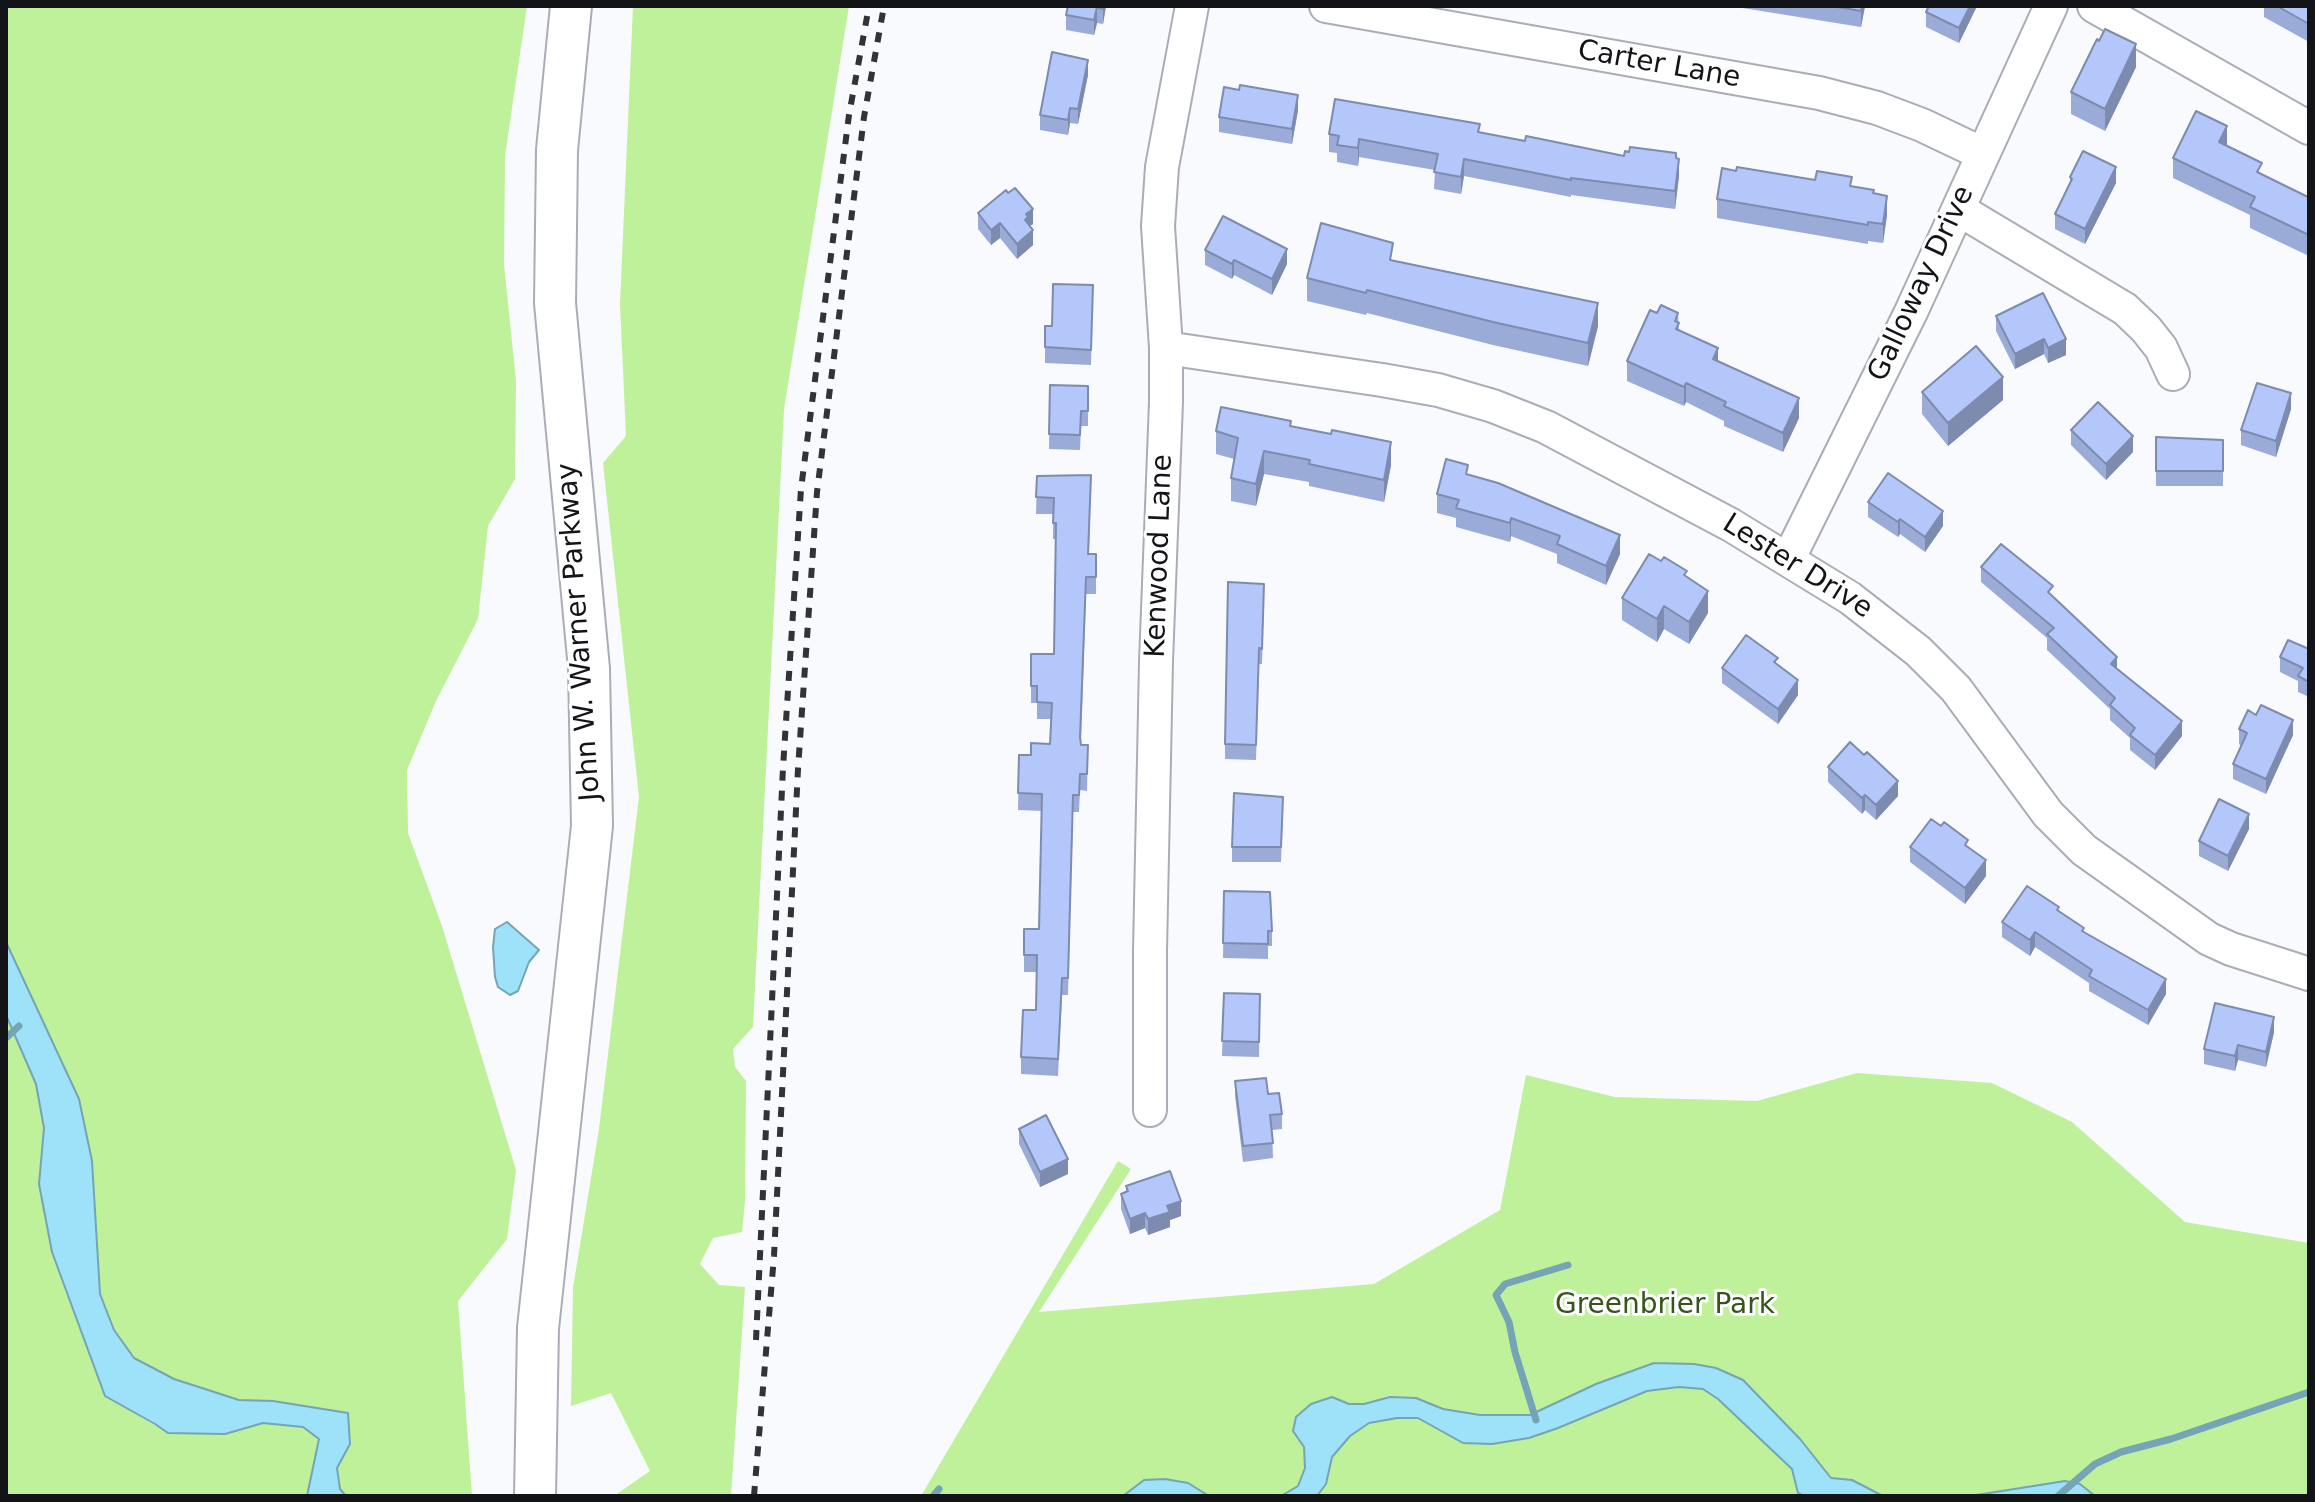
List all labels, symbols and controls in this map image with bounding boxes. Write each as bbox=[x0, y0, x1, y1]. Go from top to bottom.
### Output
street label: Carter Lane bbox=[1575, 34, 1743, 96]
street label: Galloway Drive bbox=[1862, 181, 1982, 387]
street label: Kenwood Lane bbox=[1140, 454, 1180, 658]
street label: John W. Warner Parkway bbox=[551, 462, 609, 802]
street label: Lester Drive bbox=[1716, 508, 1878, 626]
park label: Greenbrier Park bbox=[1555, 1289, 1775, 1323]

